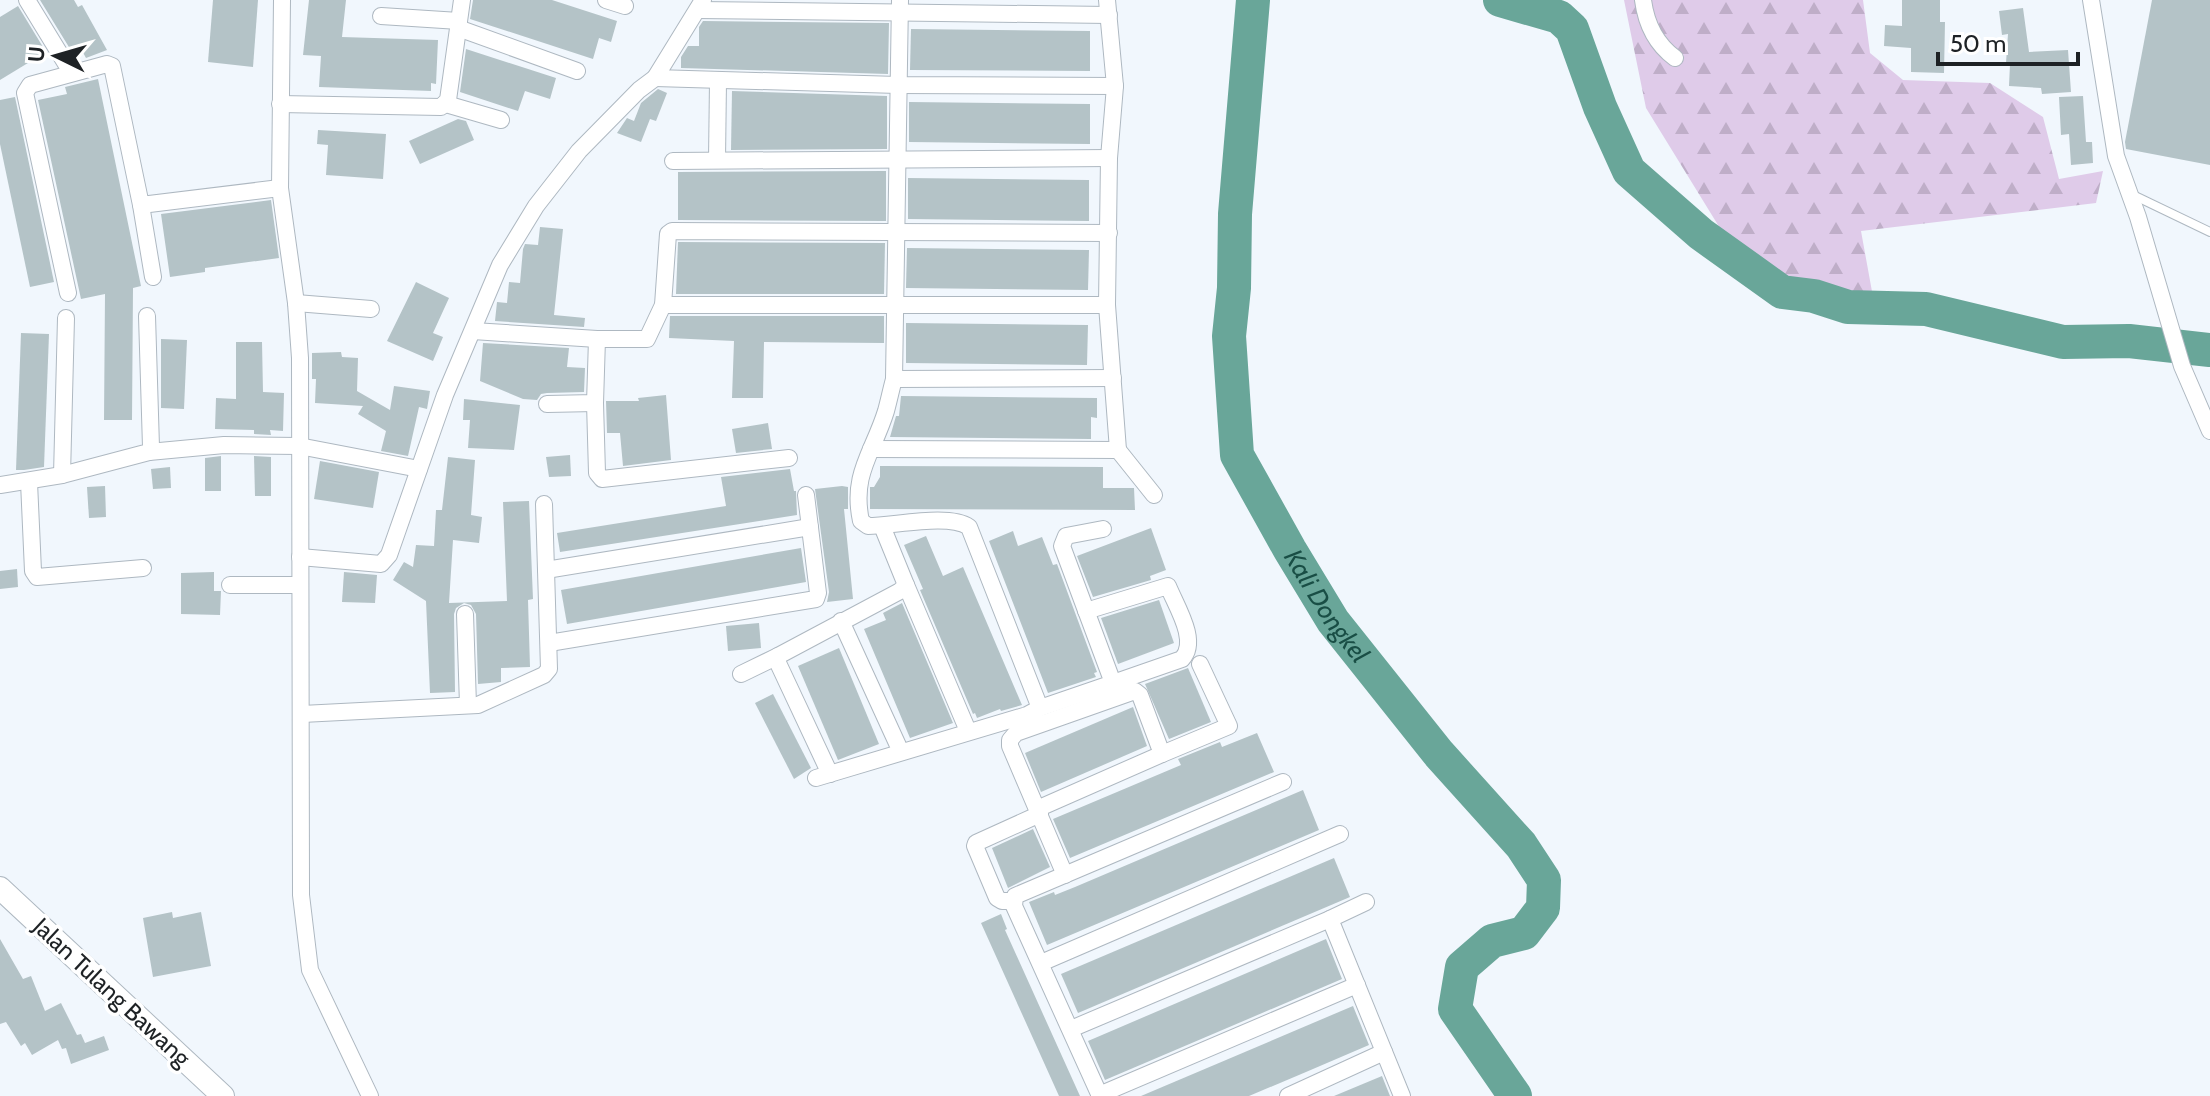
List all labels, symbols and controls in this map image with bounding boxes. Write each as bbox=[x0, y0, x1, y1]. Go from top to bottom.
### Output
north arrow bbox=[16, 16, 96, 96]
scale bar bbox=[1938, 16, 2078, 66]
text: 50 m bbox=[1950, 29, 2006, 58]
text: U bbox=[22, 45, 51, 63]
water label: Kali Dongkel bbox=[1277, 543, 1376, 669]
street label: Jalan Tulang Bawang bbox=[27, 911, 197, 1073]

